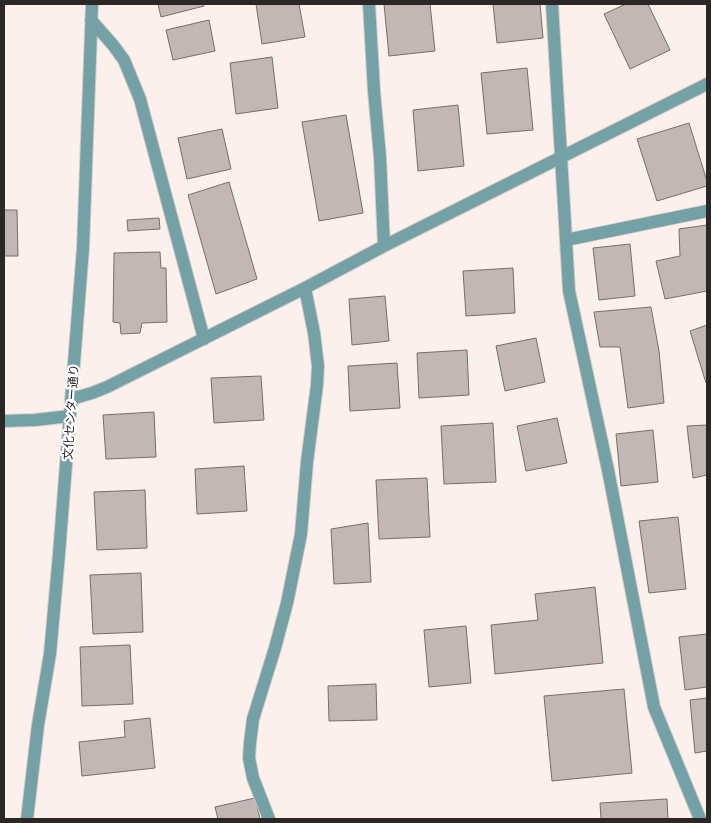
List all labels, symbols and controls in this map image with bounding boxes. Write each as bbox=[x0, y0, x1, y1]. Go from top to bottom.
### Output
street label: 文化センター通り bbox=[60, 364, 80, 460]

